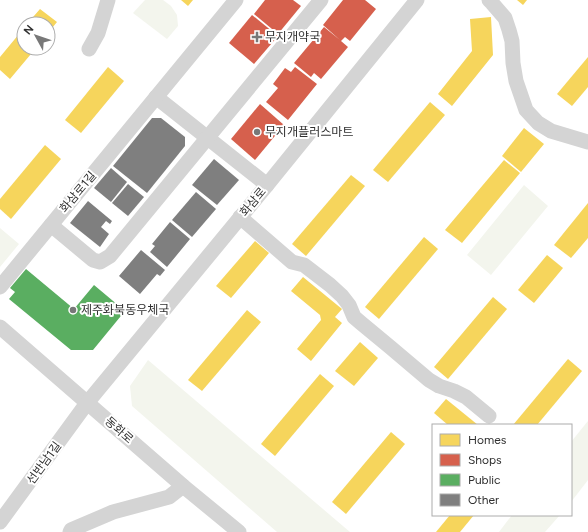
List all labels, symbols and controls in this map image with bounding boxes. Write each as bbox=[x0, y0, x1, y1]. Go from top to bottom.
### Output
north arrow bbox=[16, 16, 56, 56]
text: N bbox=[21, 22, 36, 37]
place label: 무지개약국 bbox=[265, 30, 320, 44]
marker: 무지개약국 bbox=[252, 32, 262, 42]
place label: 무지개플러스마트 bbox=[265, 125, 353, 139]
marker: 무지개플러스마트 bbox=[252, 127, 262, 137]
street label: 화삼로1길 bbox=[57, 169, 99, 215]
street label: 화삼로 bbox=[237, 185, 269, 219]
place label: 제주화북동우체국 bbox=[81, 303, 169, 317]
marker: 제주화북동우체국 bbox=[68, 305, 78, 315]
street label: 동화로 bbox=[102, 414, 136, 446]
legend bbox=[432, 424, 572, 516]
text: Homes bbox=[468, 433, 507, 447]
street label: 선반남1길 bbox=[24, 439, 64, 487]
text: Shops bbox=[468, 453, 502, 467]
text: Public bbox=[468, 473, 501, 487]
text: Other bbox=[468, 493, 499, 507]

